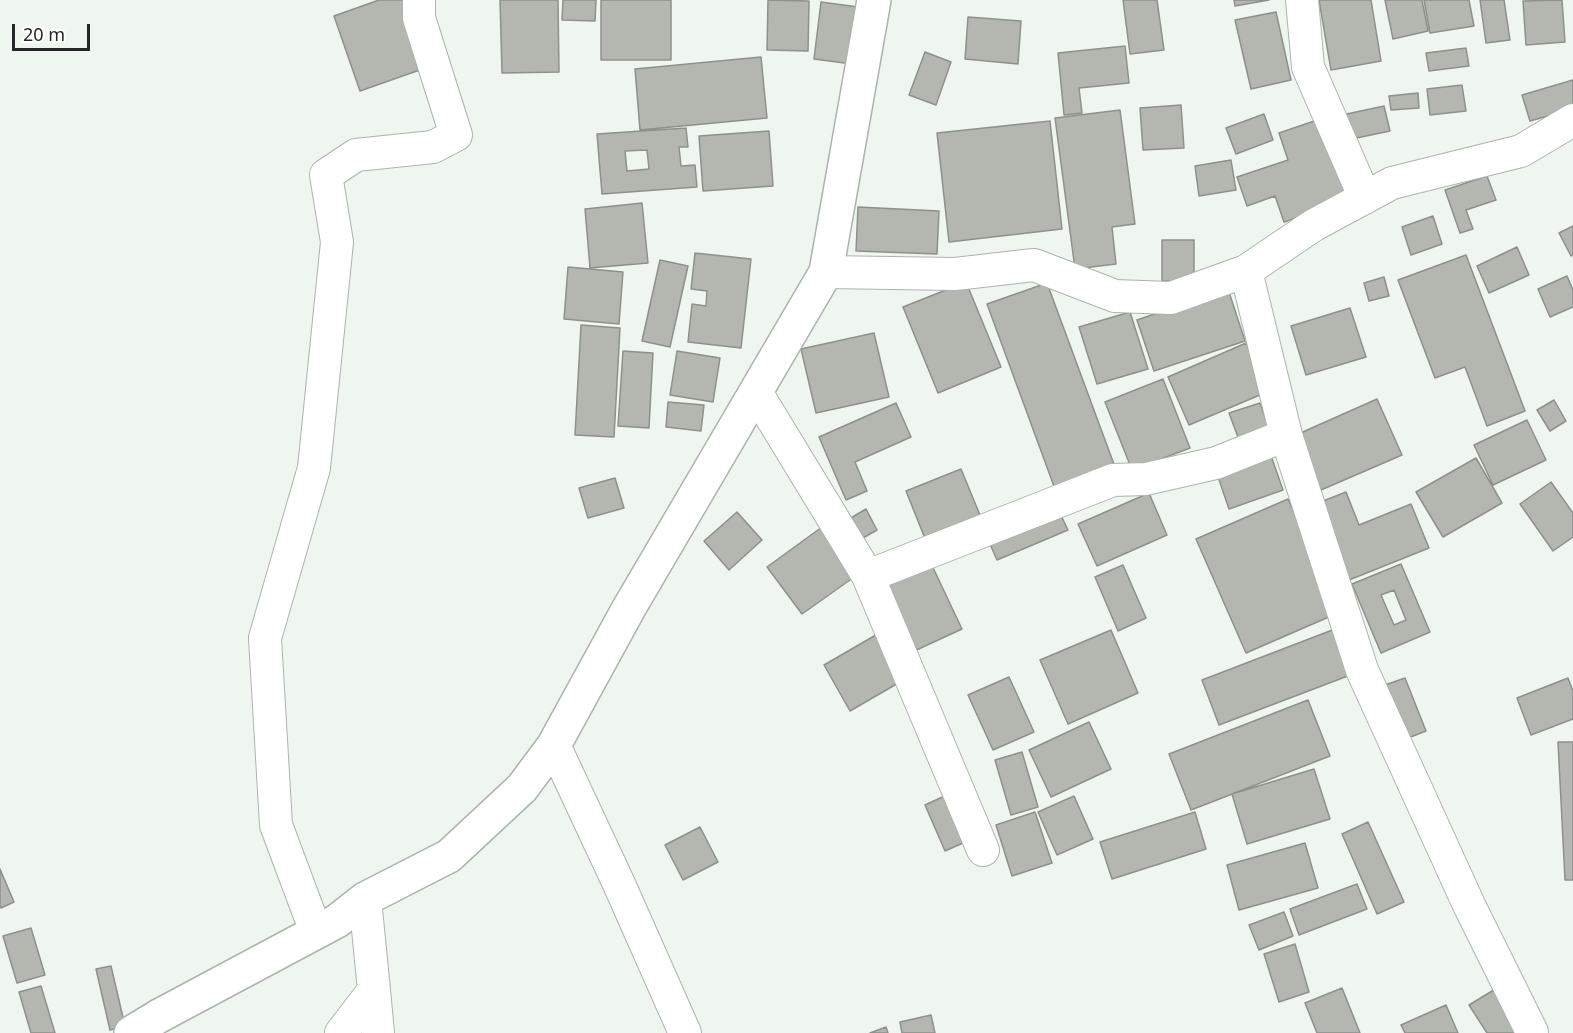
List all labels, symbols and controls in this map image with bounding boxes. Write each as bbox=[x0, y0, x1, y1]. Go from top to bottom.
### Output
scale bar bbox=[15, 12, 93, 50]
text: 20 m bbox=[23, 22, 65, 46]

